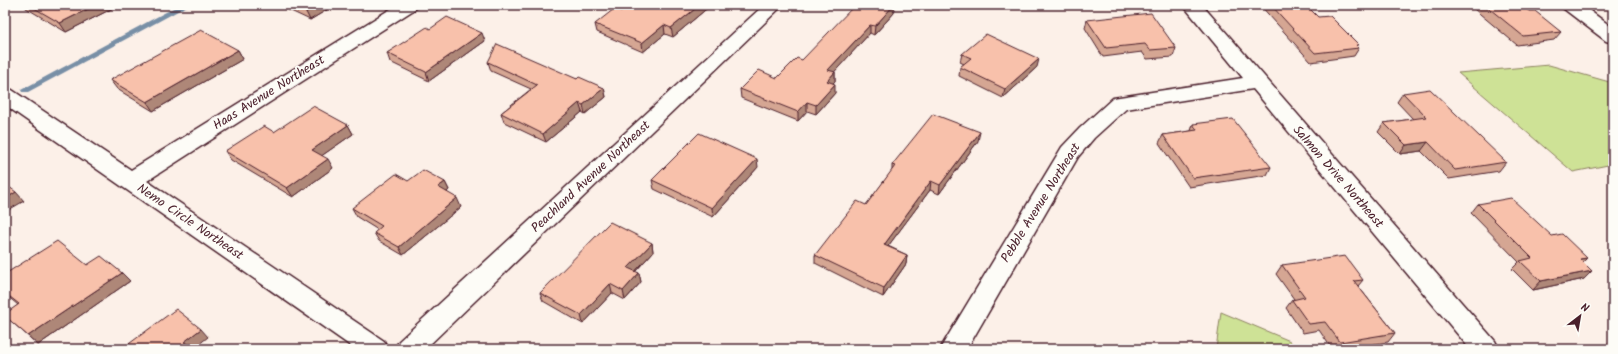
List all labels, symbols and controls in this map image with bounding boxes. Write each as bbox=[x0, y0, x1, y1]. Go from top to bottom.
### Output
street label: Haas Avenue Northeast bbox=[209, 49, 330, 136]
street label: Peachland Avenue Northeast bbox=[527, 115, 656, 238]
street label: Salmon Drive Northeast bbox=[1287, 121, 1389, 234]
street label: Pebble Avenue Northeast bbox=[996, 138, 1087, 267]
street label: Nemo Circle Northeast bbox=[132, 178, 248, 266]
north arrow bbox=[1560, 296, 1600, 336]
text: N bbox=[1577, 299, 1592, 318]

